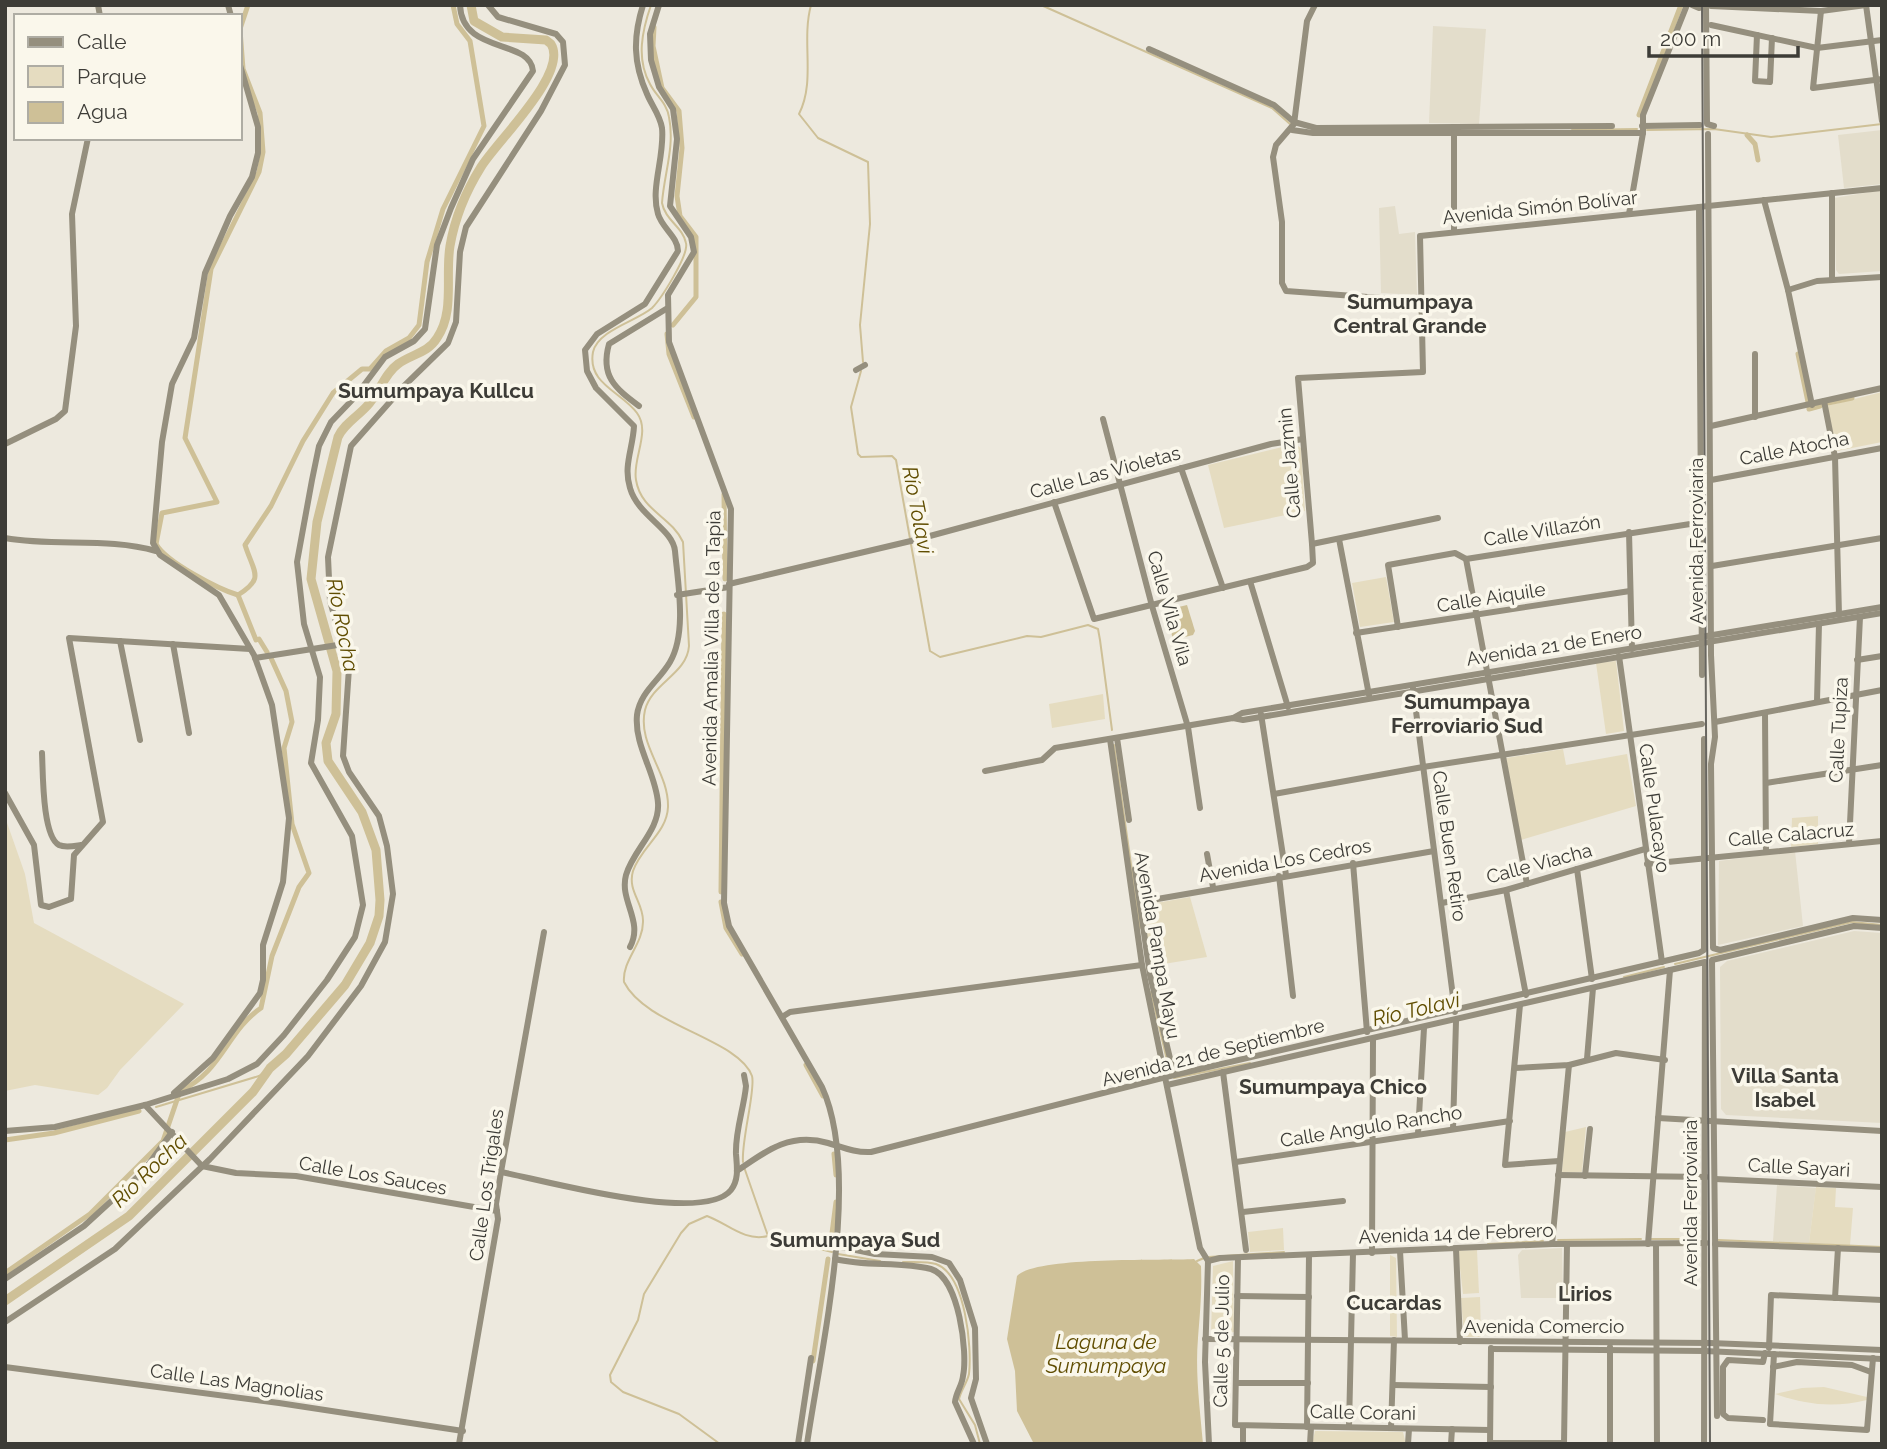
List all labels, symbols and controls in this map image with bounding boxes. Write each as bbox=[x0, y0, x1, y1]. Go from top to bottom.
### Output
legend bbox=[14, 14, 242, 140]
scale bar bbox=[1649, 14, 1798, 58]
text: 200 m bbox=[1660, 26, 1721, 51]
text: Calle bbox=[77, 29, 127, 54]
text: Parque bbox=[77, 64, 146, 89]
text: Agua bbox=[77, 99, 128, 124]
street label: Avenida Simón Bolívar bbox=[1441, 186, 1639, 228]
district label: Sumumpaya Central Grande bbox=[1333, 289, 1487, 338]
district label: Sumumpaya Kullcu bbox=[338, 378, 534, 403]
street label: Calle Jazmin bbox=[1273, 407, 1305, 519]
street label: Calle Atocha bbox=[1737, 427, 1851, 469]
street label: Calle Las Violetas bbox=[1027, 441, 1183, 503]
street label: Avenida Ferroviaria bbox=[1685, 458, 1707, 624]
water label: Río Tolavi bbox=[897, 464, 939, 557]
street label: Avenida Amalia Villa de la Tapia bbox=[698, 510, 724, 786]
street label: Calle Villazón bbox=[1482, 510, 1602, 550]
street label: Calle Vila Vila bbox=[1143, 548, 1197, 668]
water label: Río Rocha bbox=[322, 576, 364, 674]
street label: Calle Aiquile bbox=[1435, 578, 1547, 616]
street label: Avenida 21 de Enero bbox=[1465, 620, 1643, 670]
street label: Calle Tupiza bbox=[1824, 676, 1852, 784]
district label: Sumumpaya Ferroviario Sud bbox=[1391, 689, 1543, 738]
street label: Calle Pulacayo bbox=[1635, 742, 1675, 874]
street label: Calle Buen Retiro bbox=[1429, 769, 1471, 923]
street label: Calle Calacruz bbox=[1727, 818, 1855, 850]
street label: Avenida Los Cedros bbox=[1197, 834, 1373, 886]
street label: Calle Viacha bbox=[1484, 838, 1594, 888]
street label: Avenida Pampa Mayu bbox=[1131, 850, 1185, 1040]
water label: Río Tolavi bbox=[1370, 987, 1463, 1031]
street label: Avenida 21 de Septiembre bbox=[1099, 1014, 1327, 1090]
district label: Villa Santa Isabel bbox=[1731, 1063, 1839, 1112]
district label: Sumumpaya Chico bbox=[1239, 1074, 1427, 1099]
street label: Calle Angulo Rancho bbox=[1278, 1101, 1464, 1151]
street label: Calle Los Trigales bbox=[464, 1107, 508, 1263]
street label: Avenida Ferroviaria bbox=[1679, 1120, 1701, 1286]
water label: Río Rocha bbox=[106, 1128, 192, 1212]
street label: Calle Los Sauces bbox=[297, 1151, 449, 1199]
street label: Calle Sayari bbox=[1747, 1153, 1851, 1181]
street label: Avenida 14 de Febrero bbox=[1358, 1219, 1554, 1247]
district label: Sumumpaya Sud bbox=[770, 1227, 940, 1252]
street label: Calle 5 de Julio bbox=[1209, 1274, 1233, 1408]
district label: Lirios bbox=[1558, 1281, 1612, 1306]
district label: Cucardas bbox=[1346, 1290, 1442, 1315]
street label: Avenida Comercio bbox=[1464, 1315, 1624, 1337]
water label: Laguna de Sumumpaya bbox=[1045, 1329, 1166, 1378]
street label: Calle Las Magnolias bbox=[149, 1359, 325, 1405]
street label: Calle Corani bbox=[1310, 1400, 1416, 1424]

